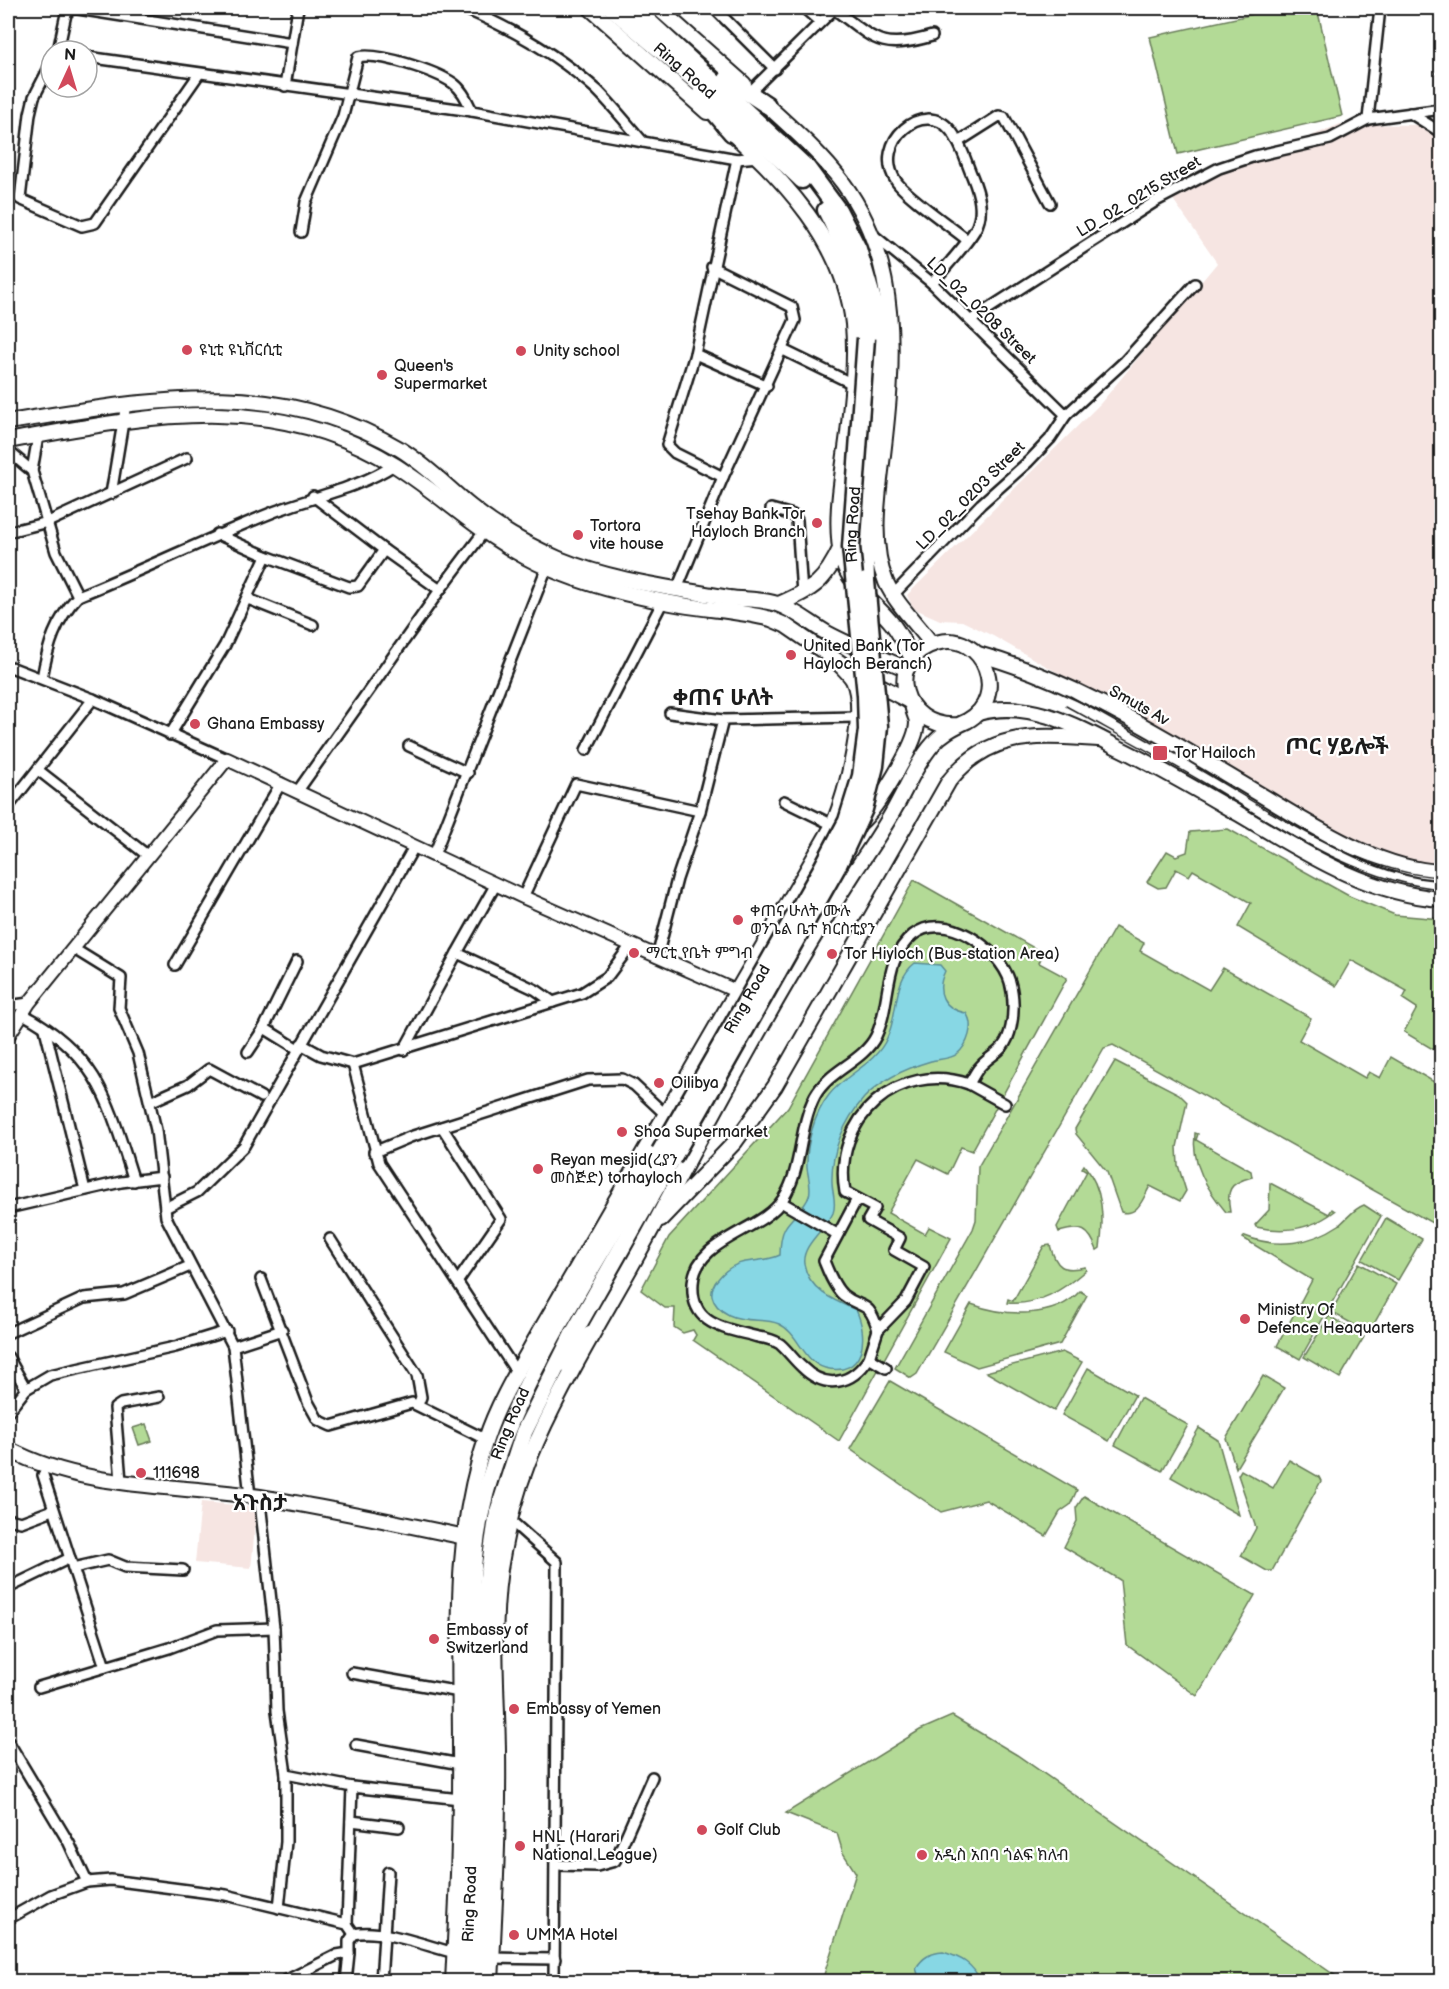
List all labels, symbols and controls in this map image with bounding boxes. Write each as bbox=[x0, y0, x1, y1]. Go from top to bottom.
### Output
north arrow bbox=[39, 39, 99, 99]
street label: Ring Road bbox=[649, 39, 720, 103]
text: N bbox=[63, 46, 77, 65]
street label: LD_02_0215 Street bbox=[1074, 152, 1205, 242]
street label: LD_02_0208 Street bbox=[922, 254, 1040, 368]
place label: ዩኒቲ ዩኒቨርሲቲ bbox=[199, 341, 283, 360]
place label: Unity school bbox=[533, 342, 620, 361]
marker: ዩኒቲ ዩኒቨርሲቲ bbox=[180, 343, 194, 357]
marker: Unity school bbox=[514, 344, 528, 358]
place label: Queen's Supermarket bbox=[394, 357, 487, 394]
marker: Queen's Supermarket bbox=[375, 368, 389, 382]
street label: LD_02_0203 Street bbox=[913, 438, 1029, 554]
street label: Ring Road bbox=[841, 486, 865, 564]
place label: Tsehay Bank Tor Hayloch Branch bbox=[686, 505, 805, 542]
marker: Tsehay Bank Tor Hayloch Branch bbox=[810, 516, 824, 530]
place label: Tortora vite house bbox=[589, 517, 664, 554]
marker: Tortora vite house bbox=[571, 528, 585, 542]
place label: United Bank (Tor Hayloch Beranch) bbox=[803, 637, 933, 674]
marker: United Bank (Tor Hayloch Beranch) bbox=[784, 648, 798, 662]
street label: Smuts Av bbox=[1106, 682, 1173, 730]
district label: ቀጠና ሁለት bbox=[673, 685, 774, 712]
place label: Ghana Embassy bbox=[207, 715, 325, 734]
marker: Ghana Embassy bbox=[188, 717, 202, 731]
district label: ጦር ሃይሎች bbox=[1285, 734, 1390, 761]
marker: Tor Hailoch bbox=[1151, 744, 1169, 762]
place label: Tor Hailoch bbox=[1174, 744, 1256, 763]
place label: ቀጠና ሁለት ሙሉ ወንጌል ቤተ ክርስቲያን bbox=[750, 902, 876, 939]
marker: ቀጠና ሁለት ሙሉ ወንጌል ቤተ ክርስቲያን bbox=[731, 913, 745, 927]
place label: ማርቲ የቤት ምግብ bbox=[646, 944, 753, 963]
place label: Tor Hiyloch (Bus-station Area) bbox=[844, 945, 1060, 964]
marker: ማርቲ የቤት ምግብ bbox=[627, 946, 641, 960]
marker: Tor Hiyloch (Bus-station Area) bbox=[825, 947, 839, 961]
street label: Ring Road bbox=[720, 961, 774, 1037]
place label: Oilibya bbox=[671, 1074, 719, 1093]
marker: Oilibya bbox=[652, 1076, 666, 1090]
place label: Shoa Supermarket bbox=[634, 1123, 768, 1142]
marker: Shoa Supermarket bbox=[615, 1125, 629, 1139]
place label: Reyan mesjid(ረያን መስጅድ) torhayloch bbox=[550, 1151, 682, 1188]
marker: Reyan mesjid(ረያን መስጅድ) torhayloch bbox=[531, 1162, 545, 1176]
place label: Ministry Of Defence Heaquarters bbox=[1257, 1301, 1414, 1338]
marker: Ministry Of Defence Heaquarters bbox=[1238, 1312, 1252, 1326]
street label: Ring Road bbox=[487, 1385, 534, 1462]
place label: 111698 bbox=[153, 1464, 200, 1483]
marker: 111698 bbox=[134, 1466, 148, 1480]
district label: አጉስታ bbox=[233, 1490, 287, 1517]
place label: Embassy of Switzerland bbox=[446, 1621, 528, 1658]
marker: Embassy of Switzerland bbox=[427, 1632, 441, 1646]
place label: Embassy of Yemen bbox=[526, 1700, 661, 1719]
marker: Embassy of Yemen bbox=[507, 1702, 521, 1716]
place label: Golf Club bbox=[714, 1821, 781, 1840]
marker: Golf Club bbox=[695, 1823, 709, 1837]
place label: HNL (Harari National League) bbox=[532, 1828, 658, 1865]
marker: HNL (Harari National League) bbox=[513, 1839, 527, 1853]
place label: አዲስ አበባ ጎልፍ ክለብ bbox=[934, 1846, 1069, 1865]
marker: አዲስ አበባ ጎልፍ ክለብ bbox=[915, 1848, 929, 1862]
street label: Ring Road bbox=[459, 1866, 481, 1943]
place label: UMMA Hotel bbox=[526, 1926, 618, 1945]
marker: UMMA Hotel bbox=[507, 1928, 521, 1942]

